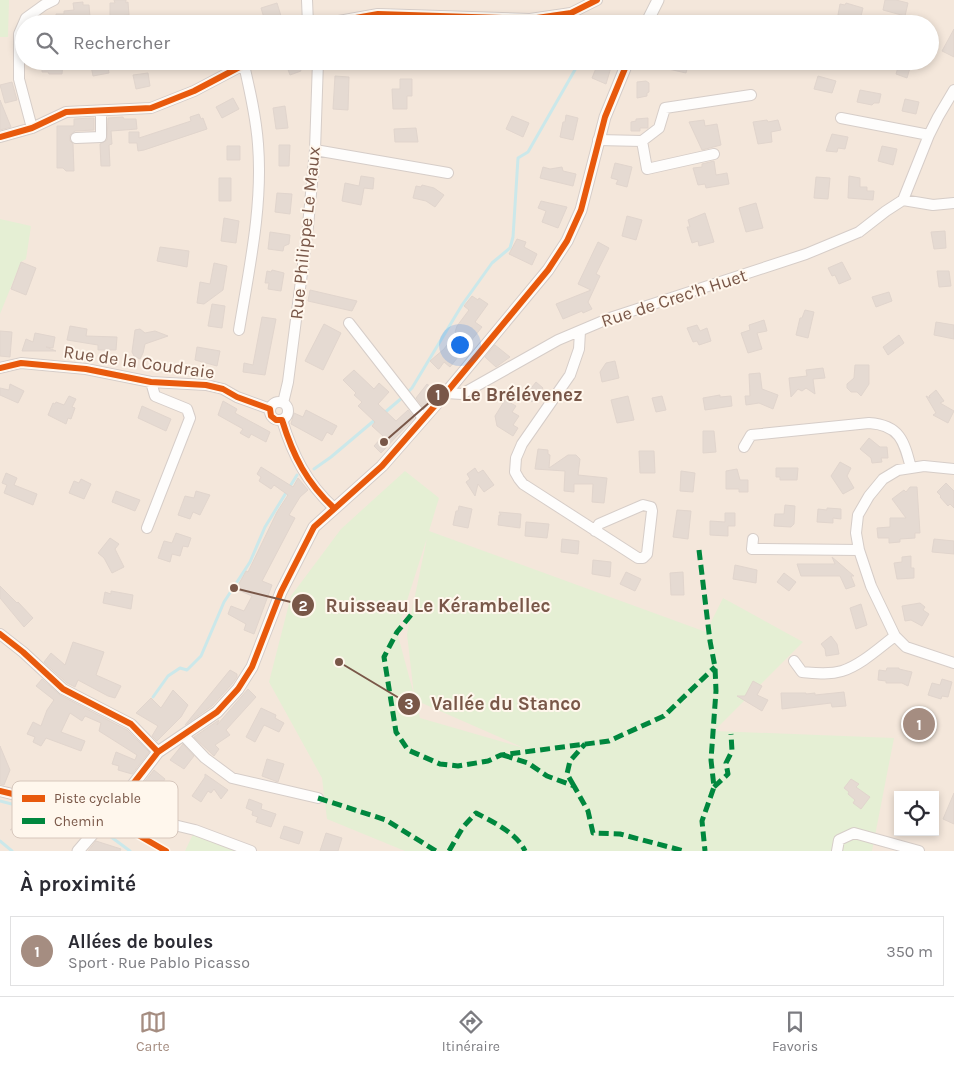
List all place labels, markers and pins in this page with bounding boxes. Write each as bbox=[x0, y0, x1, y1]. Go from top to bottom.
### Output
callout: Le Brélévenez bbox=[426, 378, 592, 412]
callout: Ruisseau Le Kérambellec bbox=[290, 588, 560, 622]
callout: Vallée du Stanco bbox=[396, 687, 592, 721]
pin: 1 bbox=[903, 705, 935, 743]

